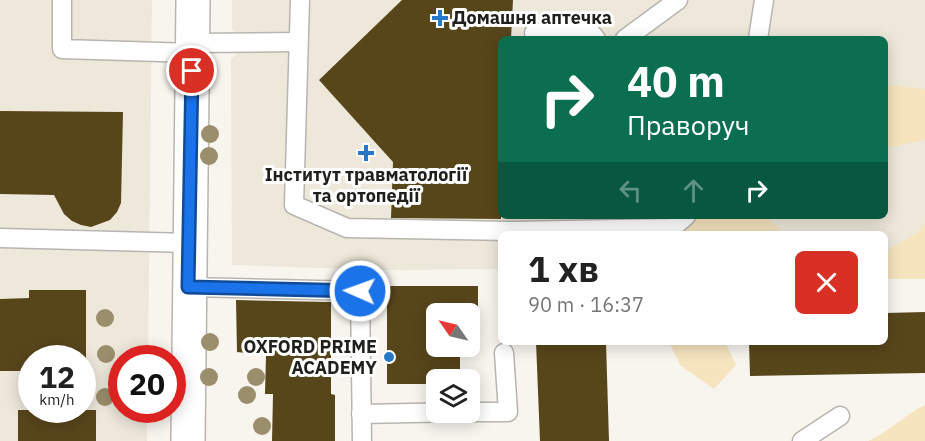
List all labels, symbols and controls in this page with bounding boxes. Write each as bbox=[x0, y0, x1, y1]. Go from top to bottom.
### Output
place label: Домашня аптечка bbox=[452, 6, 612, 29]
marker: Домашня аптечка bbox=[433, 11, 447, 25]
pin bbox=[166, 45, 217, 96]
icon: arrive bbox=[175, 54, 208, 87]
text: 40 m bbox=[627, 54, 725, 109]
icon: right bbox=[528, 60, 606, 138]
text: Праворуч bbox=[627, 107, 750, 142]
marker: Інститут травматології та ортопедії bbox=[357, 144, 375, 162]
place label: Інститут травматології та ортопедії bbox=[265, 163, 468, 207]
icon: left bbox=[614, 174, 647, 207]
icon: ahead bbox=[677, 174, 710, 207]
icon: right bbox=[740, 174, 773, 207]
text: 1 хв bbox=[528, 245, 599, 292]
button: close bbox=[795, 251, 858, 314]
position arrow bbox=[328, 259, 392, 323]
text: 90 m · 16:37 bbox=[528, 291, 644, 318]
north arrow bbox=[426, 303, 480, 357]
map controls bbox=[426, 303, 480, 423]
place label: OXFORD PRIME ACADEMY bbox=[243, 335, 377, 379]
speed limit sign: 20 bbox=[108, 345, 186, 423]
marker: OXFORD PRIME ACADEMY bbox=[382, 350, 396, 364]
text: 12 bbox=[39, 357, 75, 396]
button: layers bbox=[426, 369, 480, 423]
text: km/h bbox=[39, 390, 75, 409]

